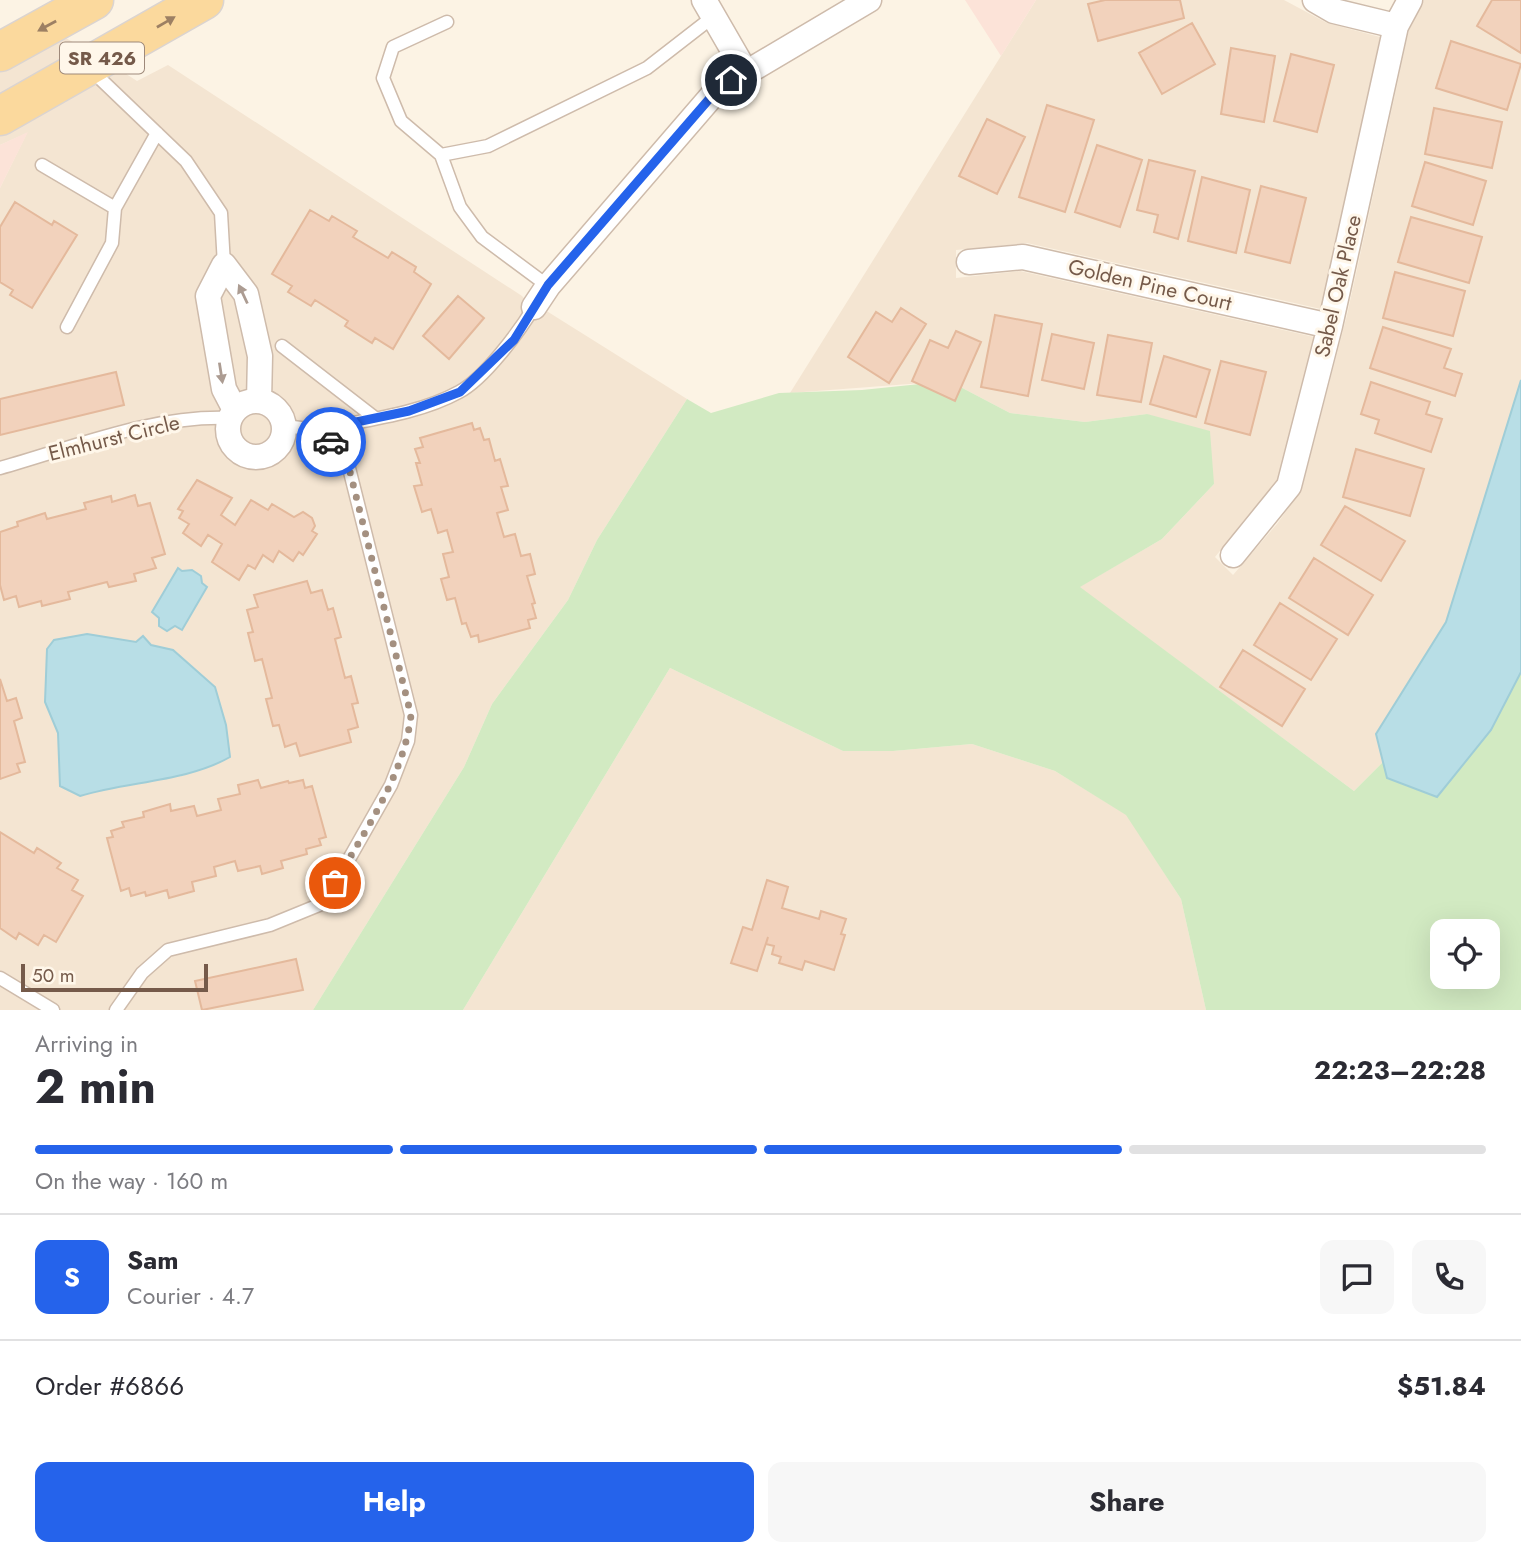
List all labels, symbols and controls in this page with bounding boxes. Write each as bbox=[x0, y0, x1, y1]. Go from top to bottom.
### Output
one-way arrow bbox=[156, 16, 175, 28]
one-way arrow bbox=[37, 20, 57, 32]
road number: SR 426 bbox=[60, 43, 144, 74]
pin bbox=[701, 50, 761, 110]
icon: home bbox=[712, 61, 750, 99]
street label: Sabel Oak Place bbox=[1307, 212, 1369, 360]
street label: Golden Pine Court bbox=[1065, 252, 1235, 318]
one-way arrow bbox=[237, 284, 249, 305]
one-way arrow bbox=[216, 362, 227, 384]
street label: Elmhurst Circle bbox=[45, 407, 183, 469]
courier bbox=[296, 407, 366, 477]
icon: car bbox=[312, 423, 350, 461]
pin bbox=[305, 853, 365, 913]
icon: bag bbox=[316, 864, 354, 902]
map controls bbox=[1430, 919, 1500, 989]
button: locate bbox=[1430, 919, 1500, 989]
scale bar bbox=[21, 961, 208, 993]
text: 50 m bbox=[32, 962, 75, 989]
text: Arriving in bbox=[35, 1027, 138, 1061]
text: 22:23–22:28 bbox=[1314, 1051, 1486, 1089]
text: 2 min bbox=[35, 1054, 156, 1120]
text: On the way · 160 m bbox=[35, 1164, 228, 1198]
button: chat bbox=[1320, 1240, 1394, 1314]
button: phone bbox=[1412, 1240, 1486, 1314]
text: Sam bbox=[127, 1241, 179, 1279]
text: S bbox=[64, 1258, 80, 1296]
text: Courier · 4.7 bbox=[127, 1279, 254, 1313]
text: Order #6866 bbox=[35, 1367, 184, 1405]
text: $51.84 bbox=[1397, 1367, 1486, 1405]
button: Help bbox=[35, 1462, 754, 1542]
button: Share bbox=[768, 1462, 1486, 1542]

